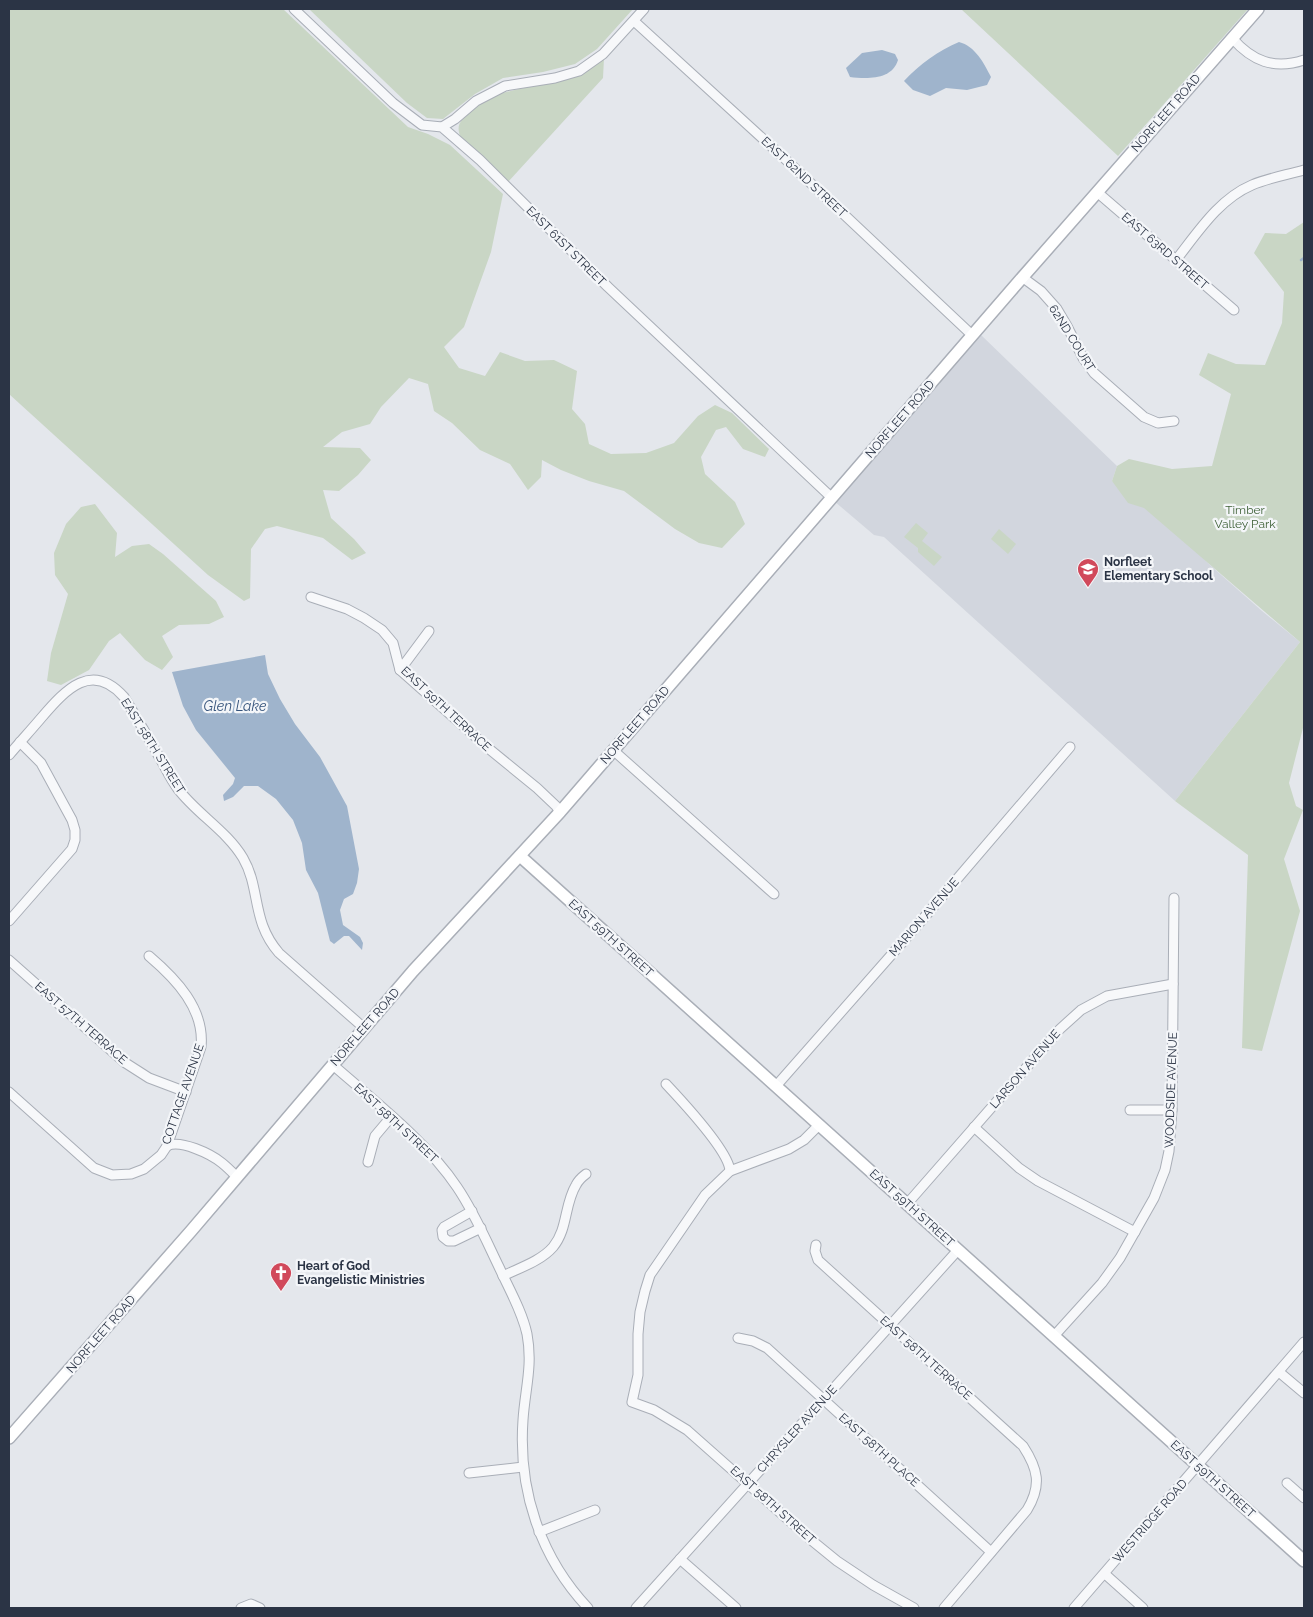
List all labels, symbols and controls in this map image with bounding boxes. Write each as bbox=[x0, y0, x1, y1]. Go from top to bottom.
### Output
street label: NORFLEET ROAD bbox=[1129, 71, 1204, 155]
street label: EAST 62ND STREET bbox=[759, 134, 850, 221]
street label: EAST 61ST STREET bbox=[523, 203, 609, 289]
street label: EAST 63RD STREET bbox=[1119, 210, 1212, 293]
street label: 62ND COURT bbox=[1046, 302, 1098, 374]
street label: NORFLEET ROAD bbox=[863, 377, 938, 461]
park label: Timber Valley Park bbox=[1214, 503, 1276, 531]
place label: Norfleet Elementary School bbox=[1104, 555, 1213, 583]
school or university icon: Norfleet Elementary School bbox=[1076, 557, 1100, 588]
street label: EAST 59TH TERRACE bbox=[398, 664, 494, 754]
street label: NORFLEET ROAD bbox=[598, 683, 673, 767]
street label: EAST 58TH STREET bbox=[118, 696, 188, 797]
water label: Glen Lake bbox=[204, 698, 267, 714]
street label: MARION AVENUE bbox=[886, 875, 962, 959]
street label: EAST 59TH STREET bbox=[566, 896, 657, 980]
street label: EAST 57TH TERRACE bbox=[32, 979, 130, 1067]
street label: NORFLEET ROAD bbox=[328, 985, 403, 1069]
street label: LARSON AVENUE bbox=[987, 1027, 1063, 1111]
street label: WOODSIDE AVENUE bbox=[1162, 1032, 1180, 1148]
street label: COTTAGE AVENUE bbox=[159, 1042, 207, 1146]
street label: EAST 58TH STREET bbox=[351, 1080, 441, 1166]
street label: EAST 59TH STREET bbox=[867, 1166, 958, 1250]
place label: Heart of God Evangelistic Ministries bbox=[297, 1259, 425, 1287]
church icon: Heart of God Evangelistic Ministries bbox=[269, 1261, 293, 1292]
street label: NORFLEET ROAD bbox=[64, 1292, 139, 1376]
street label: EAST 58TH TERRACE bbox=[877, 1313, 975, 1403]
street label: CHRYSLER AVENUE bbox=[754, 1382, 840, 1476]
street label: EAST 58TH PLACE bbox=[836, 1410, 922, 1490]
street label: EAST 59TH STREET bbox=[1168, 1437, 1259, 1521]
street label: EAST 58TH STREET bbox=[728, 1463, 819, 1547]
street label: WESTRIDGE ROAD bbox=[1110, 1476, 1190, 1566]

